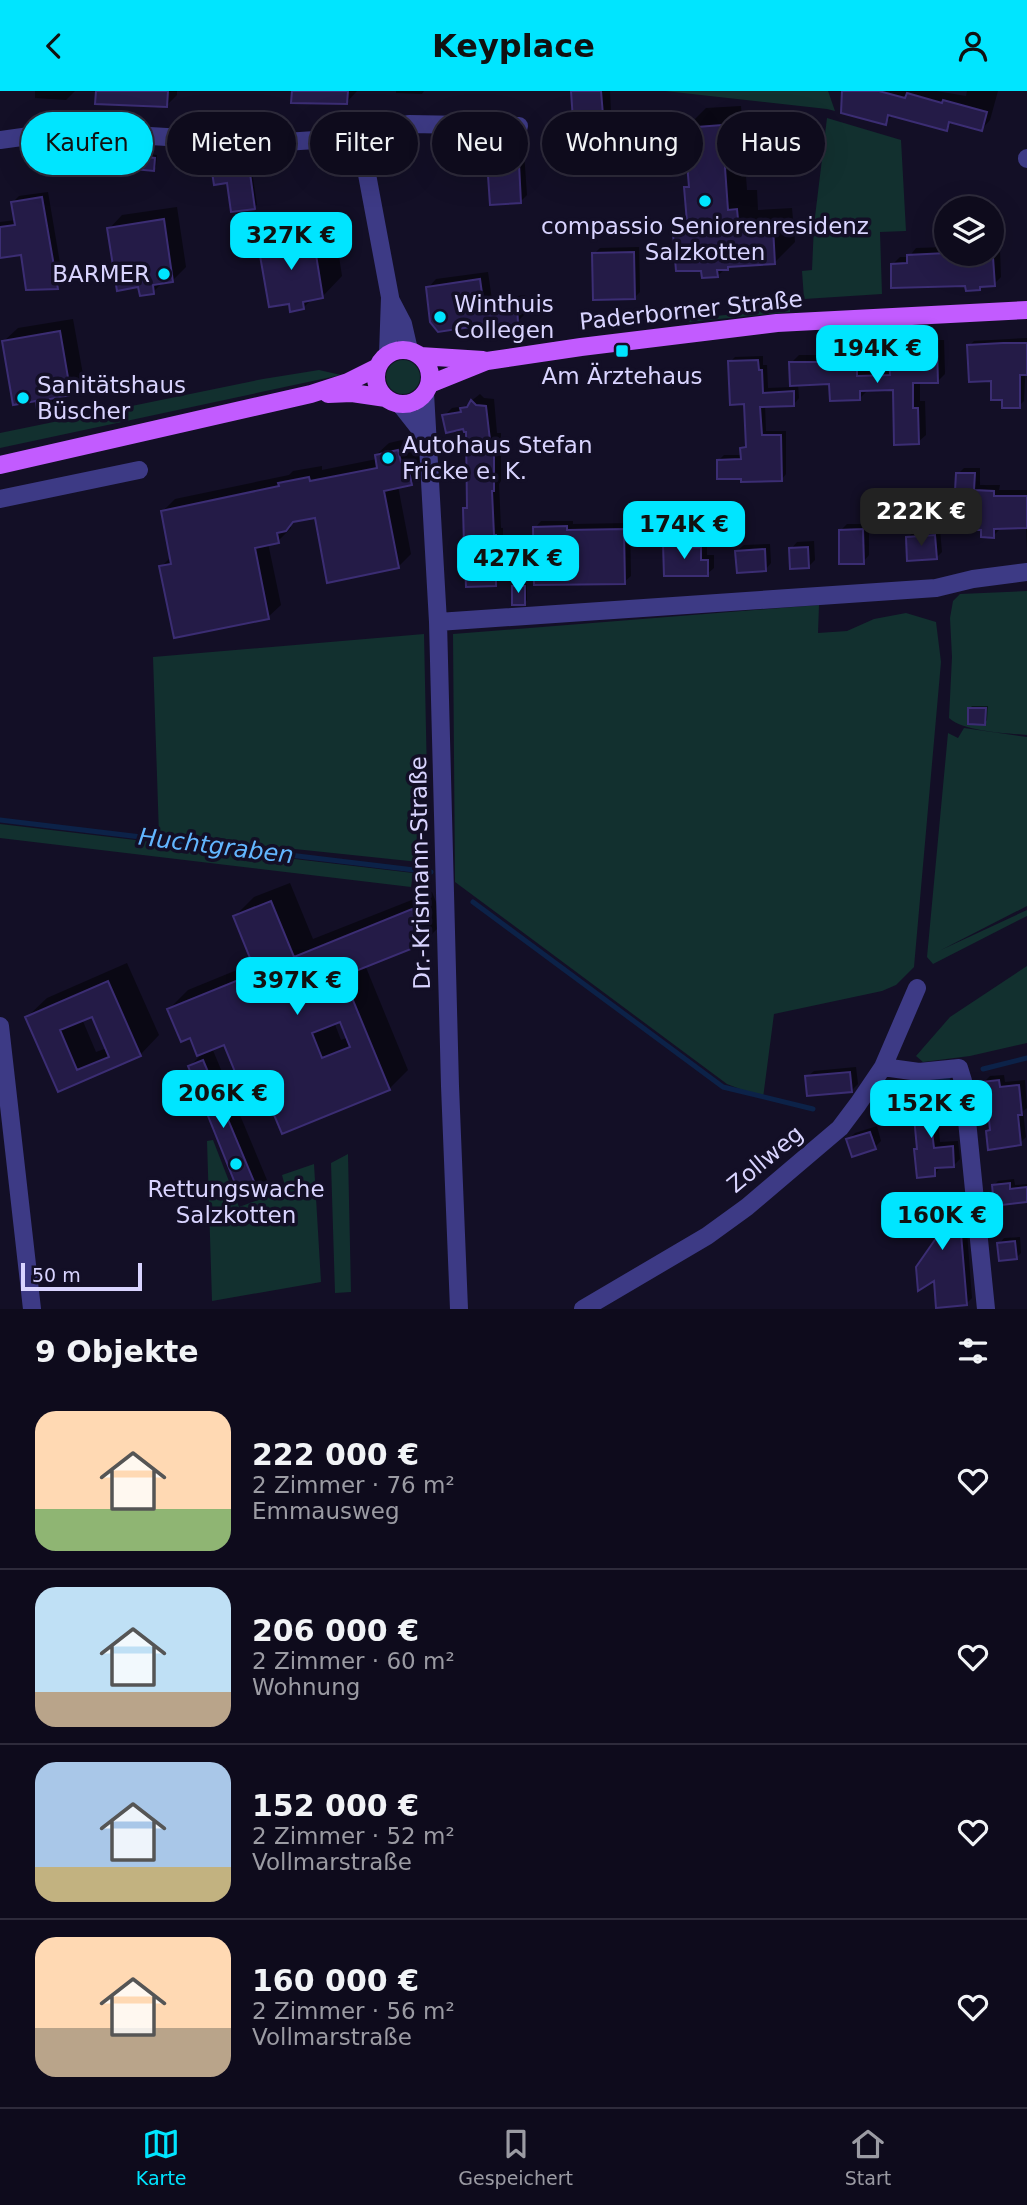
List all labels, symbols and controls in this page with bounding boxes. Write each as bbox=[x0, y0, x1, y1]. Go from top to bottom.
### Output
icon: back bbox=[35, 27, 73, 65]
text: Keyplace bbox=[432, 27, 595, 65]
icon: person bbox=[954, 27, 992, 65]
chip: Kaufen bbox=[21, 112, 153, 175]
chip: Mieten bbox=[167, 112, 296, 175]
chip: Filter bbox=[310, 112, 418, 175]
chip: Neu bbox=[432, 112, 528, 175]
chip: Wohnung bbox=[542, 112, 703, 175]
chip: Haus bbox=[717, 112, 825, 175]
marker: compassio Seniorenresidenz Salzkotten bbox=[697, 193, 713, 209]
map controls bbox=[934, 196, 1004, 266]
button: layers bbox=[934, 196, 1004, 266]
pin: 327K € bbox=[234, 213, 348, 272]
place label: compassio Seniorenresidenz Salzkotten bbox=[541, 213, 869, 265]
text: 327K € bbox=[246, 222, 336, 248]
place label: BARMER bbox=[52, 261, 150, 287]
marker: BARMER bbox=[156, 266, 172, 282]
street label: Paderborner Straße bbox=[578, 285, 804, 335]
place label: Winthuis Collegen bbox=[454, 291, 554, 343]
marker: Winthuis Collegen bbox=[432, 309, 448, 325]
pin: 194K € bbox=[820, 325, 934, 385]
text: 194K € bbox=[832, 335, 922, 361]
marker: Am Ärztehaus bbox=[614, 343, 630, 359]
place label: Am Ärztehaus bbox=[541, 362, 703, 389]
place label: Sanitätshaus Büscher bbox=[37, 372, 186, 424]
marker: Sanitätshaus Büscher bbox=[15, 390, 31, 406]
place label: Autohaus Stefan Fricke e. K. bbox=[402, 432, 592, 484]
marker: Autohaus Stefan Fricke e. K. bbox=[380, 450, 396, 466]
pin: 222K € bbox=[864, 489, 978, 548]
text: 222K € bbox=[876, 498, 966, 524]
pin: 174K € bbox=[627, 501, 741, 561]
text: 174K € bbox=[639, 511, 729, 537]
pin: 427K € bbox=[461, 535, 575, 595]
text: 427K € bbox=[473, 545, 563, 571]
street label: Dr.-Krismann-Straße bbox=[405, 756, 435, 990]
water label: Huchtgraben bbox=[137, 823, 295, 869]
pin: 397K € bbox=[240, 957, 354, 1017]
text: 397K € bbox=[252, 967, 342, 993]
pin: 206K € bbox=[166, 1070, 280, 1130]
text: 206K € bbox=[178, 1080, 268, 1106]
pin: 152K € bbox=[874, 1081, 988, 1140]
text: 152K € bbox=[886, 1090, 976, 1116]
street label: Zollweg bbox=[722, 1120, 808, 1198]
marker: Rettungswache Salzkotten bbox=[228, 1156, 244, 1172]
place label: Rettungswache Salzkotten bbox=[147, 1176, 325, 1228]
pin: 160K € bbox=[885, 1193, 999, 1252]
text: 160K € bbox=[897, 1202, 987, 1228]
scale bar bbox=[21, 1260, 142, 1292]
text: 50 m bbox=[32, 1264, 81, 1286]
icon: filters bbox=[954, 1332, 992, 1370]
text: 9 Objekte bbox=[35, 1334, 199, 1369]
text: 222 000 € bbox=[252, 1437, 419, 1472]
icon: home bbox=[91, 1439, 175, 1523]
icon: heart bbox=[954, 1462, 992, 1500]
text: 2 Zimmer · 76 m² bbox=[252, 1472, 455, 1498]
text: Emmausweg bbox=[252, 1498, 400, 1524]
text: 206 000 € bbox=[252, 1613, 419, 1648]
icon: home bbox=[91, 1615, 175, 1699]
icon: heart bbox=[954, 1638, 992, 1676]
text: 2 Zimmer · 60 m² bbox=[252, 1648, 455, 1674]
text: Wohnung bbox=[252, 1674, 360, 1700]
text: 152 000 € bbox=[252, 1788, 419, 1823]
icon: home bbox=[91, 1790, 175, 1874]
icon: heart bbox=[954, 1813, 992, 1851]
text: 2 Zimmer · 52 m² bbox=[252, 1823, 455, 1849]
text: Vollmarstraße bbox=[252, 1849, 412, 1875]
text: 160 000 € bbox=[252, 1963, 419, 1998]
icon: home bbox=[91, 1965, 175, 2049]
icon: heart bbox=[954, 1988, 992, 2026]
text: 2 Zimmer · 56 m² bbox=[252, 1998, 455, 2024]
text: Vollmarstraße bbox=[252, 2024, 412, 2050]
tab: Karte bbox=[136, 2125, 187, 2189]
tab: Gespeichert bbox=[458, 2125, 573, 2189]
tab: Start bbox=[845, 2125, 891, 2189]

